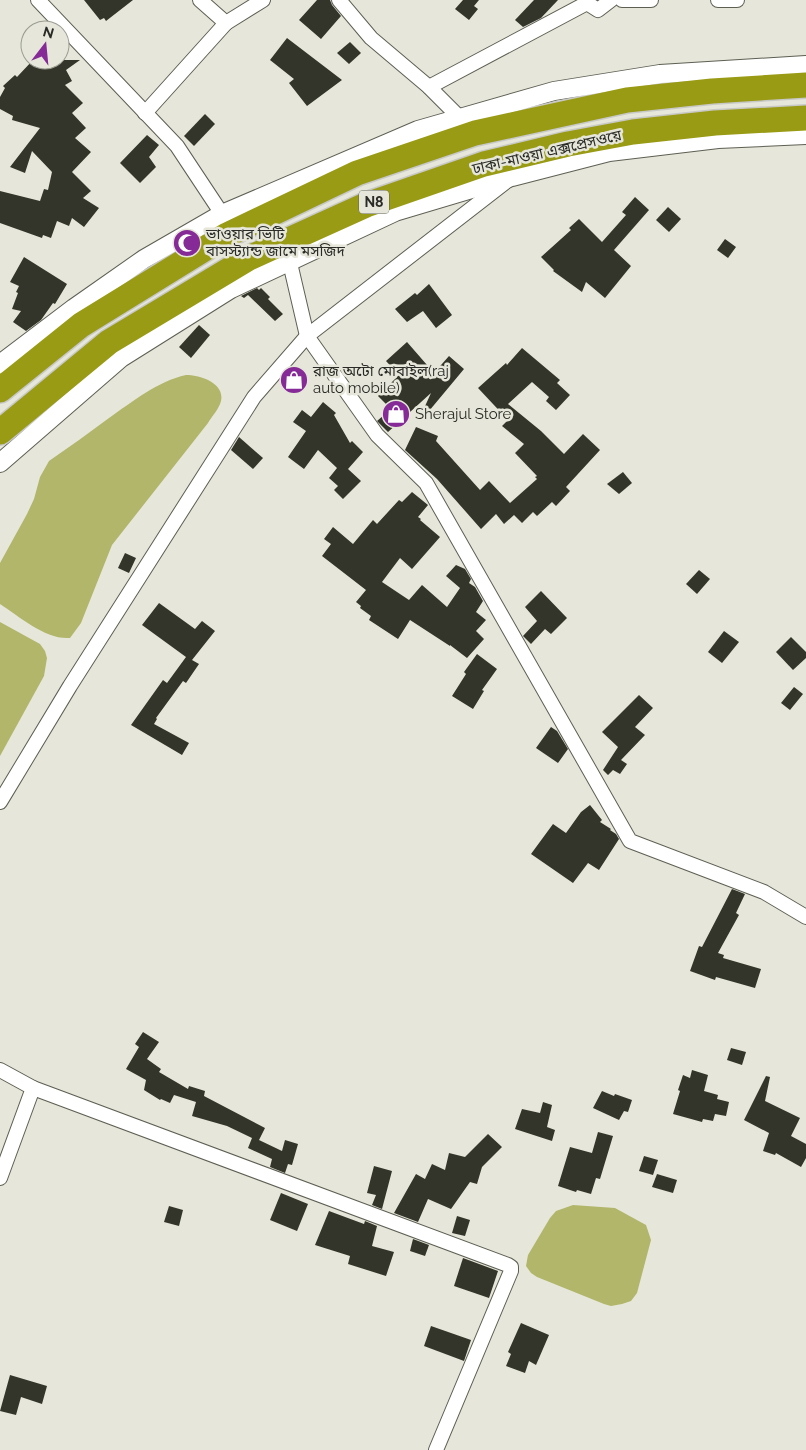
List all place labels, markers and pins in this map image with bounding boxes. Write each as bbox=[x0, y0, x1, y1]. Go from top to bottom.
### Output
place label: ভাওয়ার ভিটি বাসস্ট্যান্ড জামে মসজিদ bbox=[205, 225, 345, 260]
mosque icon: ভাওয়ার ভিটি বাসস্ট্যান্ড জামে মসজিদ bbox=[172, 228, 202, 258]
place label: রাজ অটো মোবাইল(raj auto mobile) bbox=[312, 362, 449, 397]
shop icon: রাজ অটো মোবাইল(raj auto mobile) bbox=[279, 365, 309, 395]
shop icon: Sherajul Store bbox=[381, 399, 411, 429]
place label: Sherajul Store bbox=[415, 405, 512, 423]

